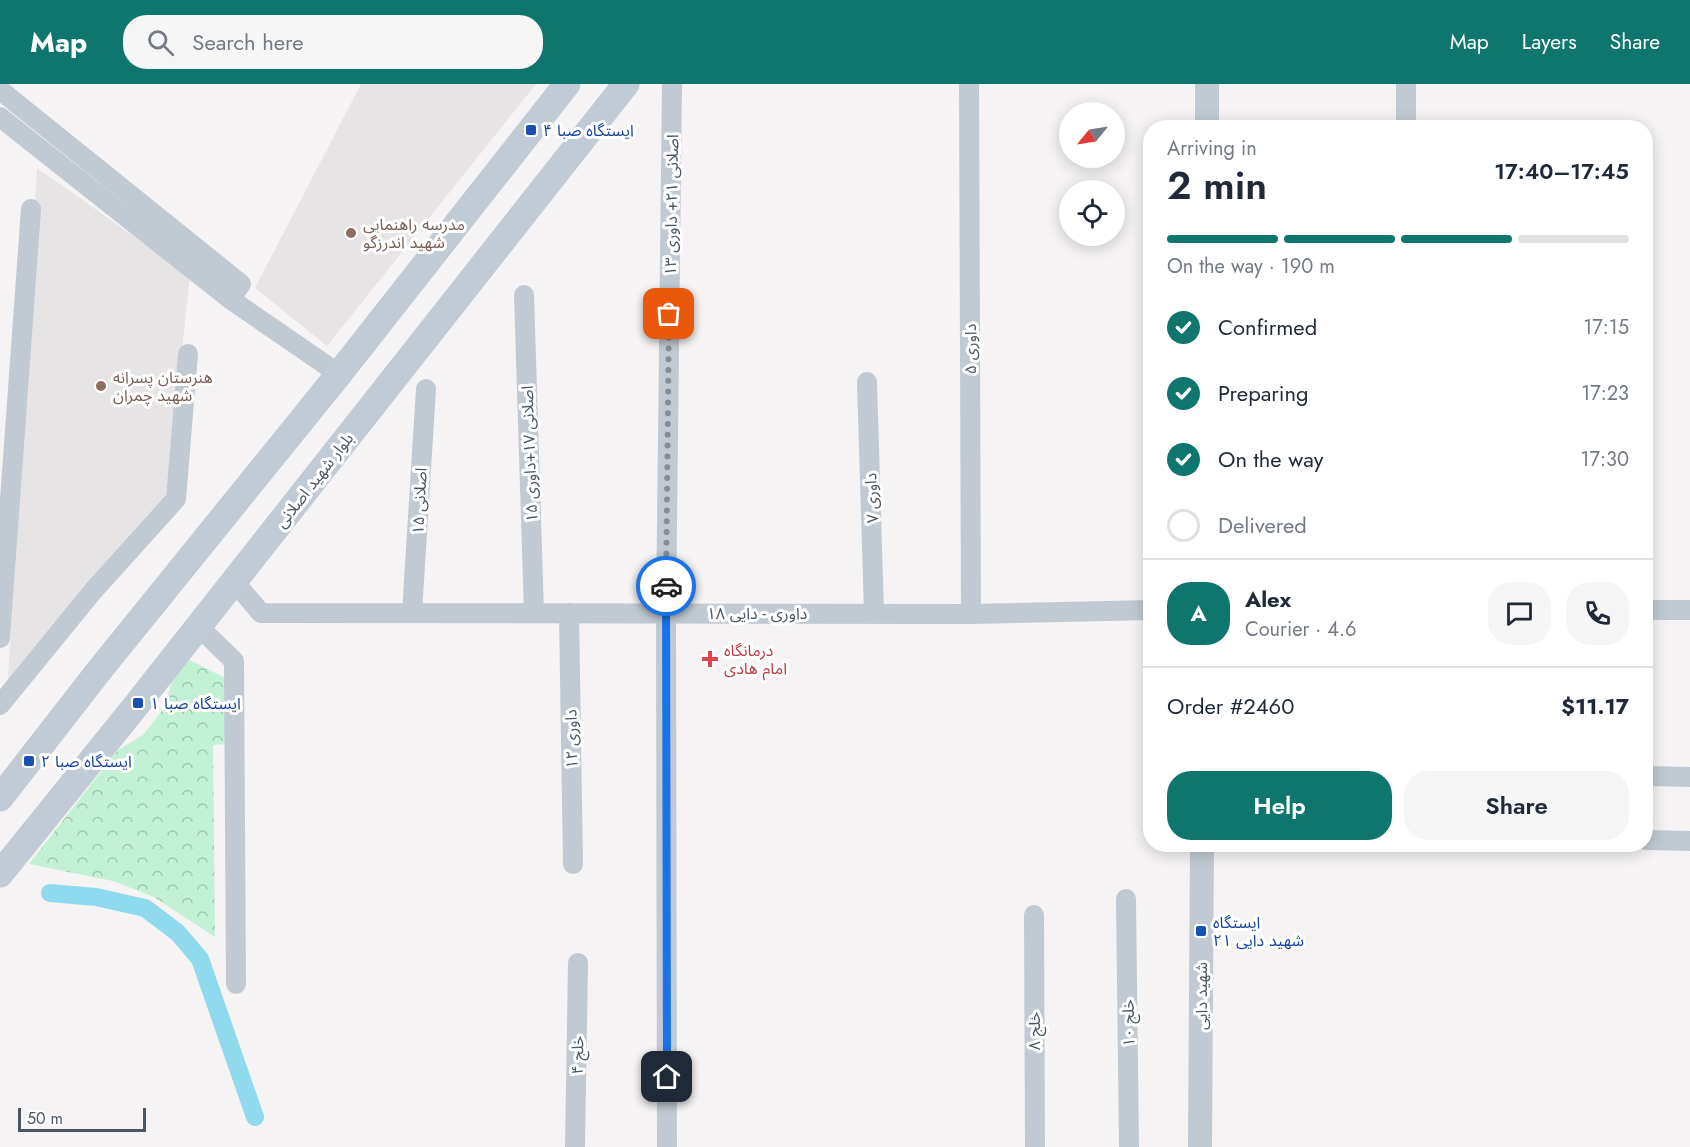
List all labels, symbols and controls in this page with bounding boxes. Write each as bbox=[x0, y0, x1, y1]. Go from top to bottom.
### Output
search box bbox=[123, 15, 543, 69]
text: Map bbox=[30, 22, 87, 63]
icon: search bbox=[144, 26, 177, 59]
text: Search here bbox=[192, 26, 304, 58]
text: Map bbox=[1450, 27, 1489, 57]
text: Layers bbox=[1522, 27, 1577, 57]
text: Share bbox=[1610, 27, 1660, 57]
north arrow bbox=[1059, 102, 1125, 168]
map controls bbox=[1059, 102, 1125, 246]
place label: ایستگاه صبا ۴ bbox=[543, 119, 634, 142]
marker: ایستگاه صبا ۴ bbox=[524, 123, 538, 137]
street label: اصلانی ۲۱+ داوری ۱۳ bbox=[659, 134, 684, 276]
text: Arriving in bbox=[1167, 134, 1257, 163]
text: 17:40–17:45 bbox=[1494, 155, 1629, 187]
text: 2 min bbox=[1167, 157, 1267, 214]
button: locate bbox=[1059, 180, 1125, 246]
place label: مدرسه راهنمایی شهید اندرزگو bbox=[363, 213, 465, 254]
marker: مدرسه راهنمایی شهید اندرزگو bbox=[344, 226, 358, 240]
text: On the way · 190 m bbox=[1167, 252, 1335, 281]
pin bbox=[643, 288, 694, 339]
icon: bag bbox=[652, 297, 685, 330]
icon: check bbox=[1167, 311, 1200, 344]
text: Confirmed bbox=[1218, 311, 1317, 343]
text: 17:15 bbox=[1583, 313, 1629, 342]
street label: داوری ۵ bbox=[959, 324, 982, 374]
place label: هنرستان پسرانه شهید چمران bbox=[113, 366, 213, 407]
icon: check bbox=[1167, 377, 1200, 410]
text: Preparing bbox=[1218, 377, 1309, 409]
marker: هنرستان پسرانه شهید چمران bbox=[94, 379, 108, 393]
text: 17:23 bbox=[1581, 379, 1629, 408]
street label: اصلانی ۱۷+داوری ۱۵ bbox=[516, 385, 543, 523]
street label: بلوار شهید اصلانی bbox=[270, 428, 359, 533]
icon: check bbox=[1167, 443, 1200, 476]
text: On the way bbox=[1218, 443, 1323, 475]
text: 17:30 bbox=[1581, 445, 1629, 474]
street label: اصلانی ۱۵ bbox=[406, 467, 433, 535]
street label: داوری ۷ bbox=[859, 472, 884, 524]
text: Delivered bbox=[1218, 509, 1307, 541]
courier bbox=[636, 556, 696, 616]
icon: car bbox=[650, 570, 683, 603]
button: chat bbox=[1488, 582, 1551, 645]
button: phone bbox=[1566, 582, 1629, 645]
text: Alex bbox=[1245, 583, 1291, 615]
text: A bbox=[1190, 597, 1207, 629]
street label: داوری - دایی ۱۸ bbox=[707, 602, 807, 625]
text: Courier · 4.6 bbox=[1245, 615, 1357, 644]
place label: درمانگاه امام هادی bbox=[724, 639, 787, 681]
marker: درمانگاه امام هادی bbox=[701, 650, 719, 668]
text: Order #2460 bbox=[1167, 690, 1294, 722]
text: $11.17 bbox=[1561, 690, 1629, 722]
place label: ایستگاه صبا ۱ bbox=[150, 692, 241, 715]
marker: ایستگاه صبا ۱ bbox=[131, 696, 145, 710]
street label: داوری ۱۲ bbox=[559, 709, 584, 769]
place label: ایستگاه صبا ۲ bbox=[41, 750, 132, 773]
marker: ایستگاه صبا ۲ bbox=[22, 754, 36, 768]
button: Help bbox=[1167, 771, 1392, 840]
button: Share bbox=[1404, 771, 1629, 840]
place label: ایستگاه شهید دایی ۲۱ bbox=[1213, 911, 1304, 952]
marker: ایستگاه شهید دایی ۲۱ bbox=[1194, 924, 1208, 938]
street label: شهید دایی bbox=[1190, 962, 1213, 1030]
street label: خلج ۱۰ bbox=[1117, 999, 1141, 1047]
street label: خلج ۸ bbox=[1023, 1012, 1047, 1050]
street label: خلج ۴ bbox=[566, 1036, 590, 1075]
pin bbox=[641, 1051, 692, 1102]
icon: home bbox=[650, 1060, 683, 1093]
scale bar bbox=[18, 1105, 146, 1132]
text: 50 m bbox=[27, 1107, 63, 1130]

